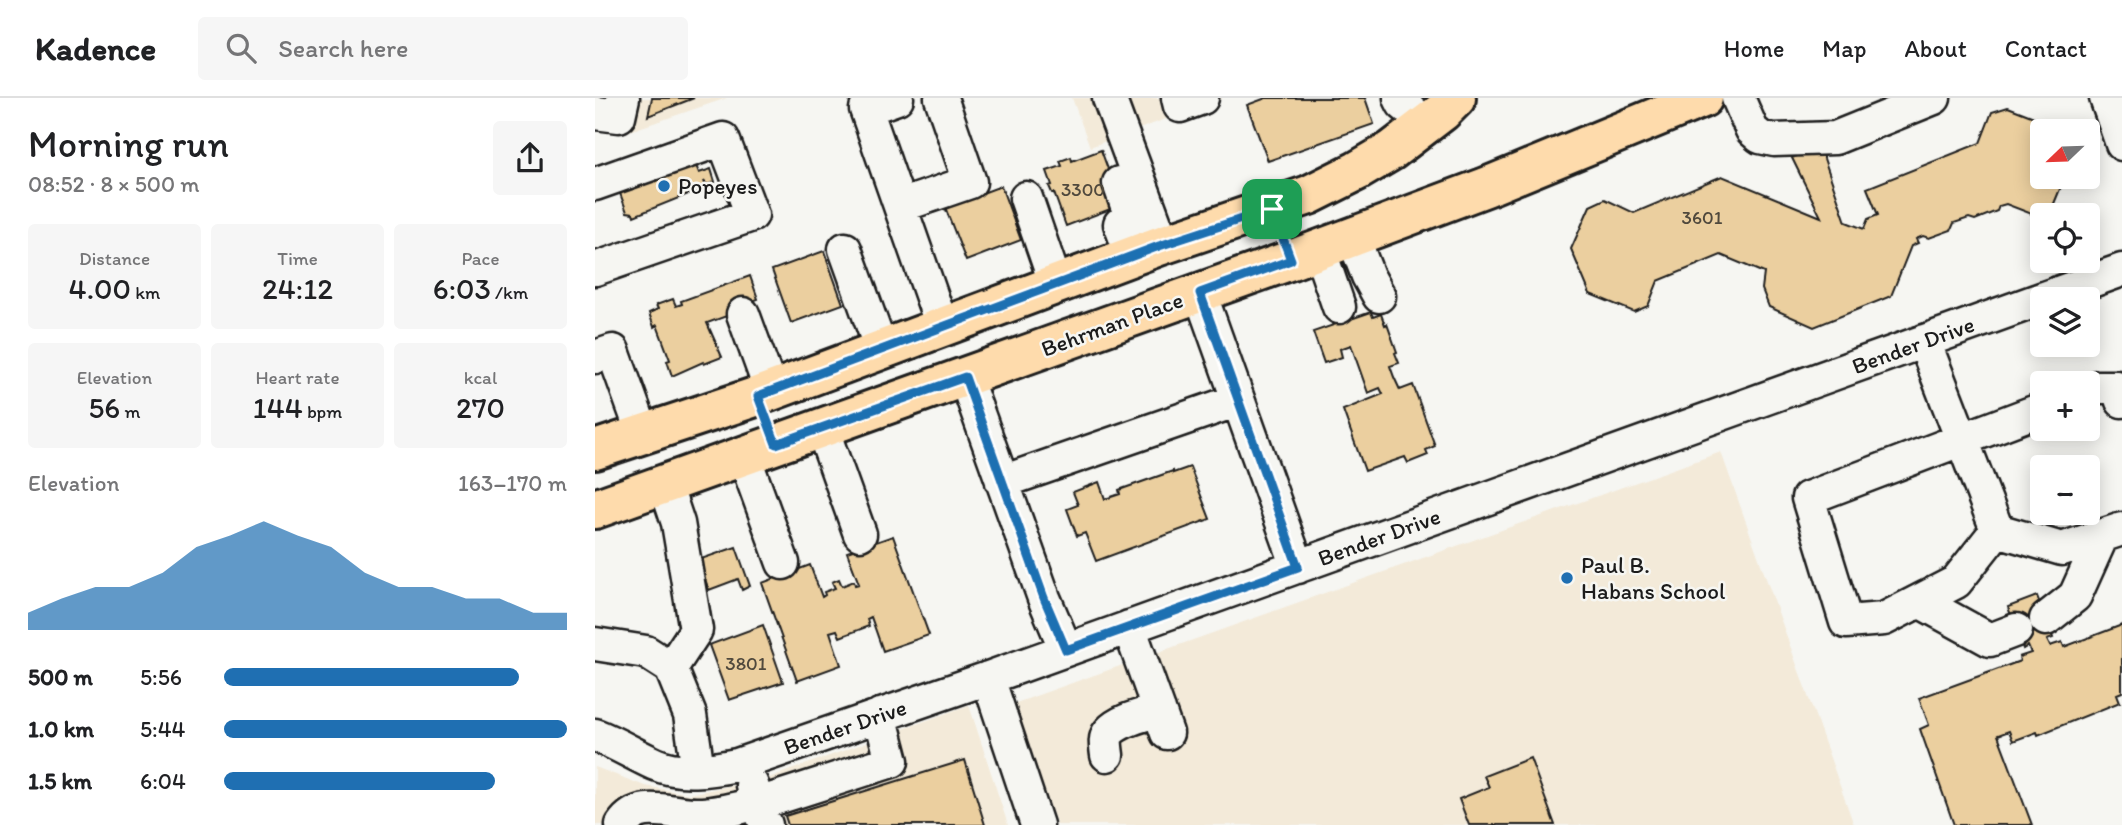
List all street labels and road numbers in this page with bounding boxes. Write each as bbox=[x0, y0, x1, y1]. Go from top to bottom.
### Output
street label: Behrman Place bbox=[1037, 285, 1187, 363]
street label: Bender Drive bbox=[1848, 310, 1978, 380]
street label: Bender Drive bbox=[1314, 502, 1444, 572]
street label: Bender Drive bbox=[780, 693, 910, 761]

